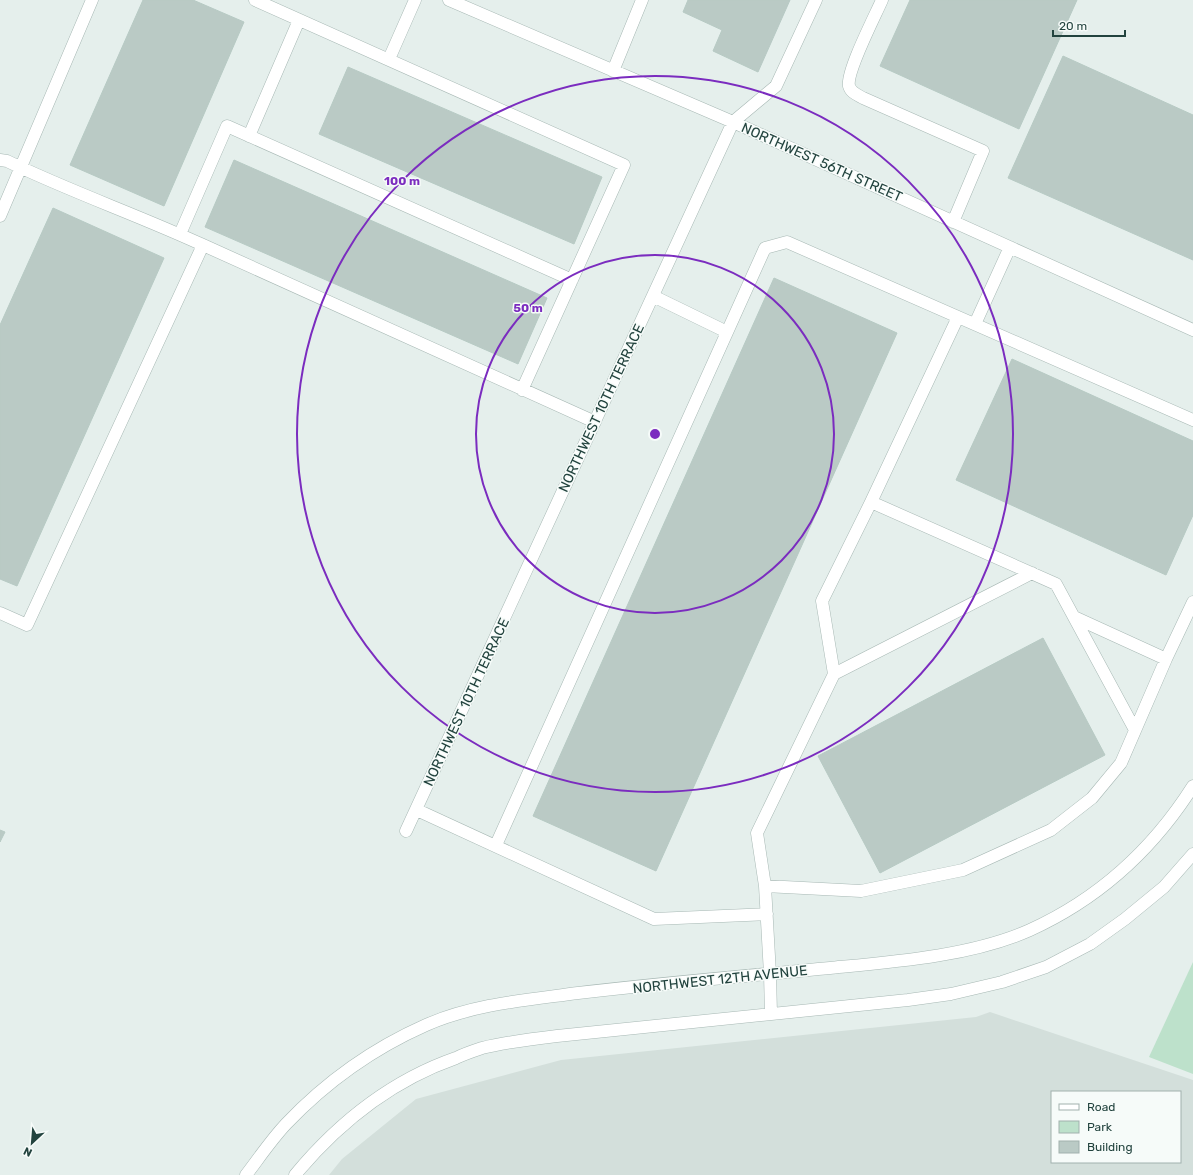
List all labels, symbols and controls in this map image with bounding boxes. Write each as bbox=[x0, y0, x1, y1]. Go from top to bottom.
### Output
scale bar bbox=[1053, 12, 1125, 38]
text: 20 m bbox=[1059, 19, 1087, 33]
street label: NORTHWEST 56TH STREET bbox=[739, 119, 905, 206]
text: 100 m bbox=[384, 174, 420, 188]
text: 50 m bbox=[513, 301, 543, 315]
street label: NORTHWEST 10TH TERRACE bbox=[555, 321, 648, 495]
centre of rings bbox=[648, 427, 662, 441]
street label: NORTHWEST 10TH TERRACE bbox=[420, 615, 513, 789]
street label: NORTHWEST 12TH AVENUE bbox=[632, 962, 808, 997]
legend bbox=[1051, 1091, 1181, 1163]
text: Road bbox=[1087, 1100, 1115, 1114]
text: Park bbox=[1087, 1120, 1113, 1134]
north arrow bbox=[12, 1123, 52, 1163]
text: Building bbox=[1087, 1140, 1133, 1154]
text: N bbox=[21, 1144, 34, 1159]

